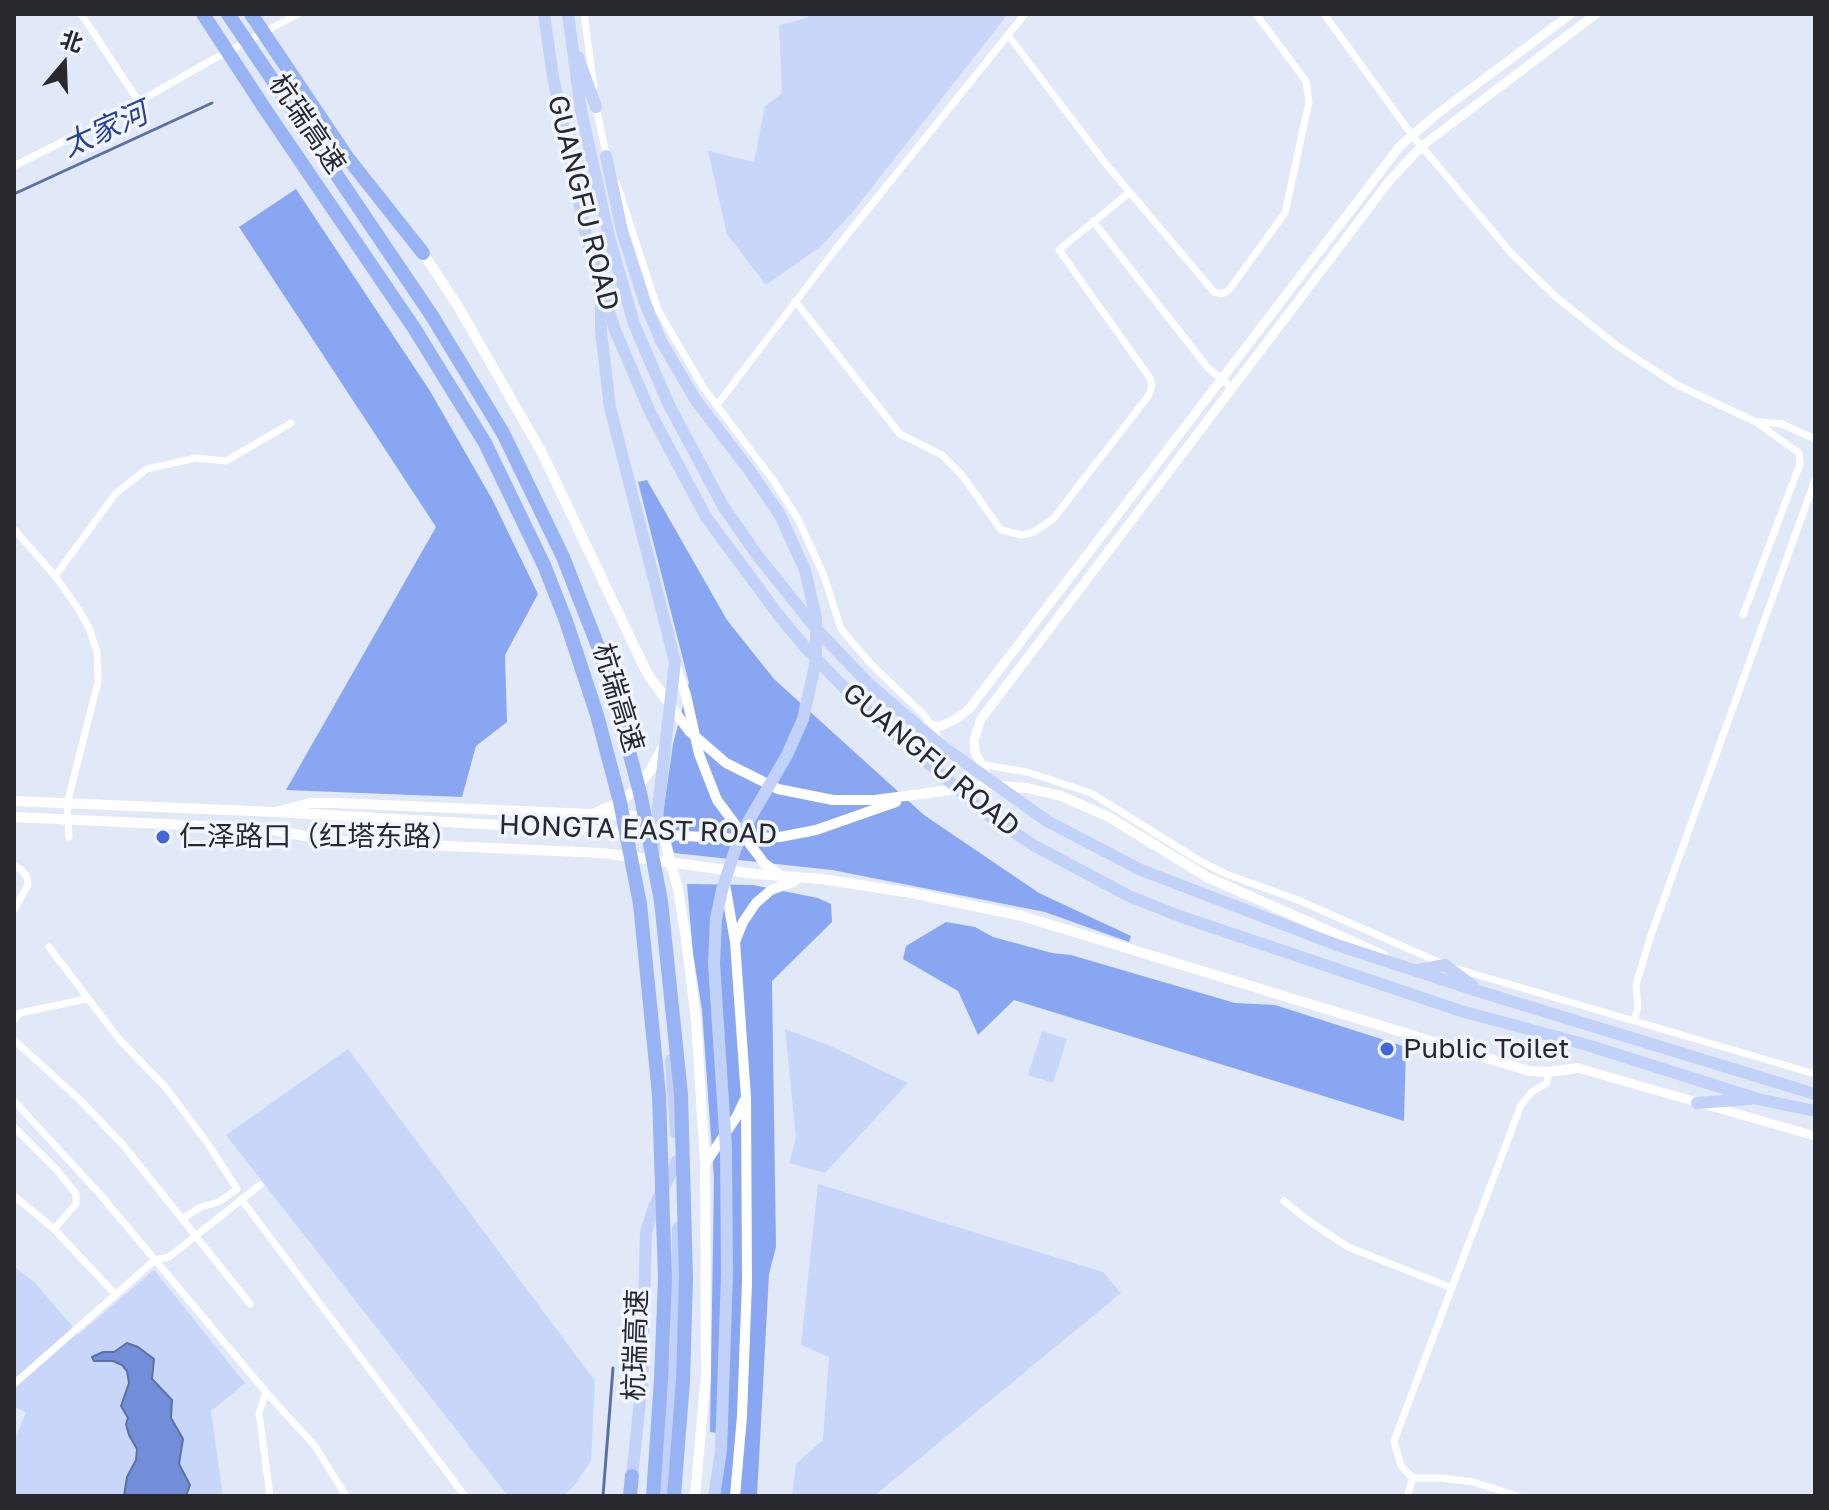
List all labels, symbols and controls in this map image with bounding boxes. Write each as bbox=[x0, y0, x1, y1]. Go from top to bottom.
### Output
north arrow bbox=[24, 24, 104, 104]
text: 北 bbox=[57, 24, 87, 57]
street label: 杭瑞高速 bbox=[262, 68, 352, 180]
street label: GUANGFU ROAD bbox=[540, 92, 626, 314]
water label: 太家河 bbox=[57, 95, 153, 165]
street label: 杭瑞高速 bbox=[586, 640, 650, 756]
street label: GUANGFU ROAD bbox=[836, 676, 1026, 844]
street label: HONGTA EAST ROAD bbox=[498, 808, 778, 852]
place label: 仁泽路口（红塔东路） bbox=[179, 820, 459, 854]
marker: 仁泽路口（红塔东路） bbox=[154, 828, 172, 846]
place label: Public Toilet bbox=[1403, 1032, 1569, 1066]
marker: Public Toilet bbox=[1378, 1040, 1396, 1058]
street label: 杭瑞高速 bbox=[617, 1288, 655, 1402]

